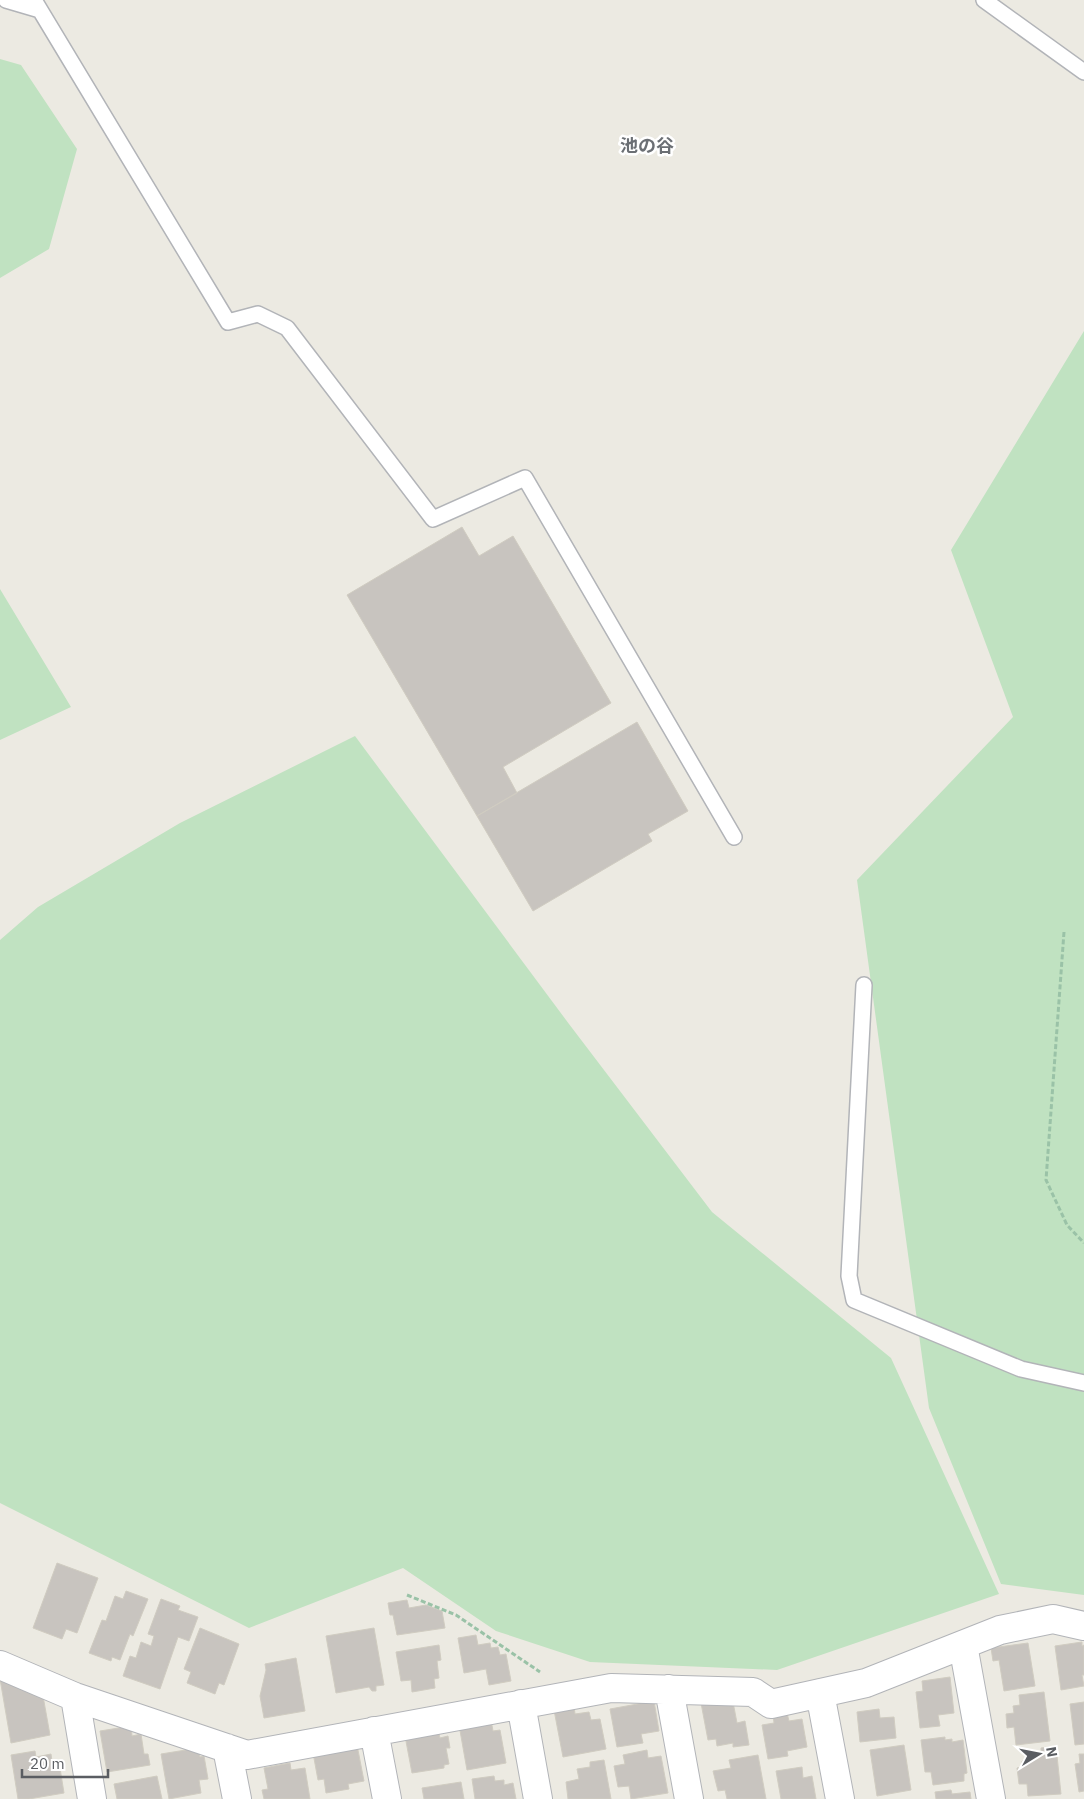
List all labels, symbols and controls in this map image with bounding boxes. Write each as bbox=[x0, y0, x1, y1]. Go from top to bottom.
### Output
district label: 池の谷 bbox=[620, 134, 674, 157]
north arrow bbox=[1014, 1729, 1064, 1779]
text: N bbox=[1042, 1745, 1062, 1758]
scale bar bbox=[22, 1746, 109, 1778]
text: 20 m bbox=[30, 1754, 65, 1773]

